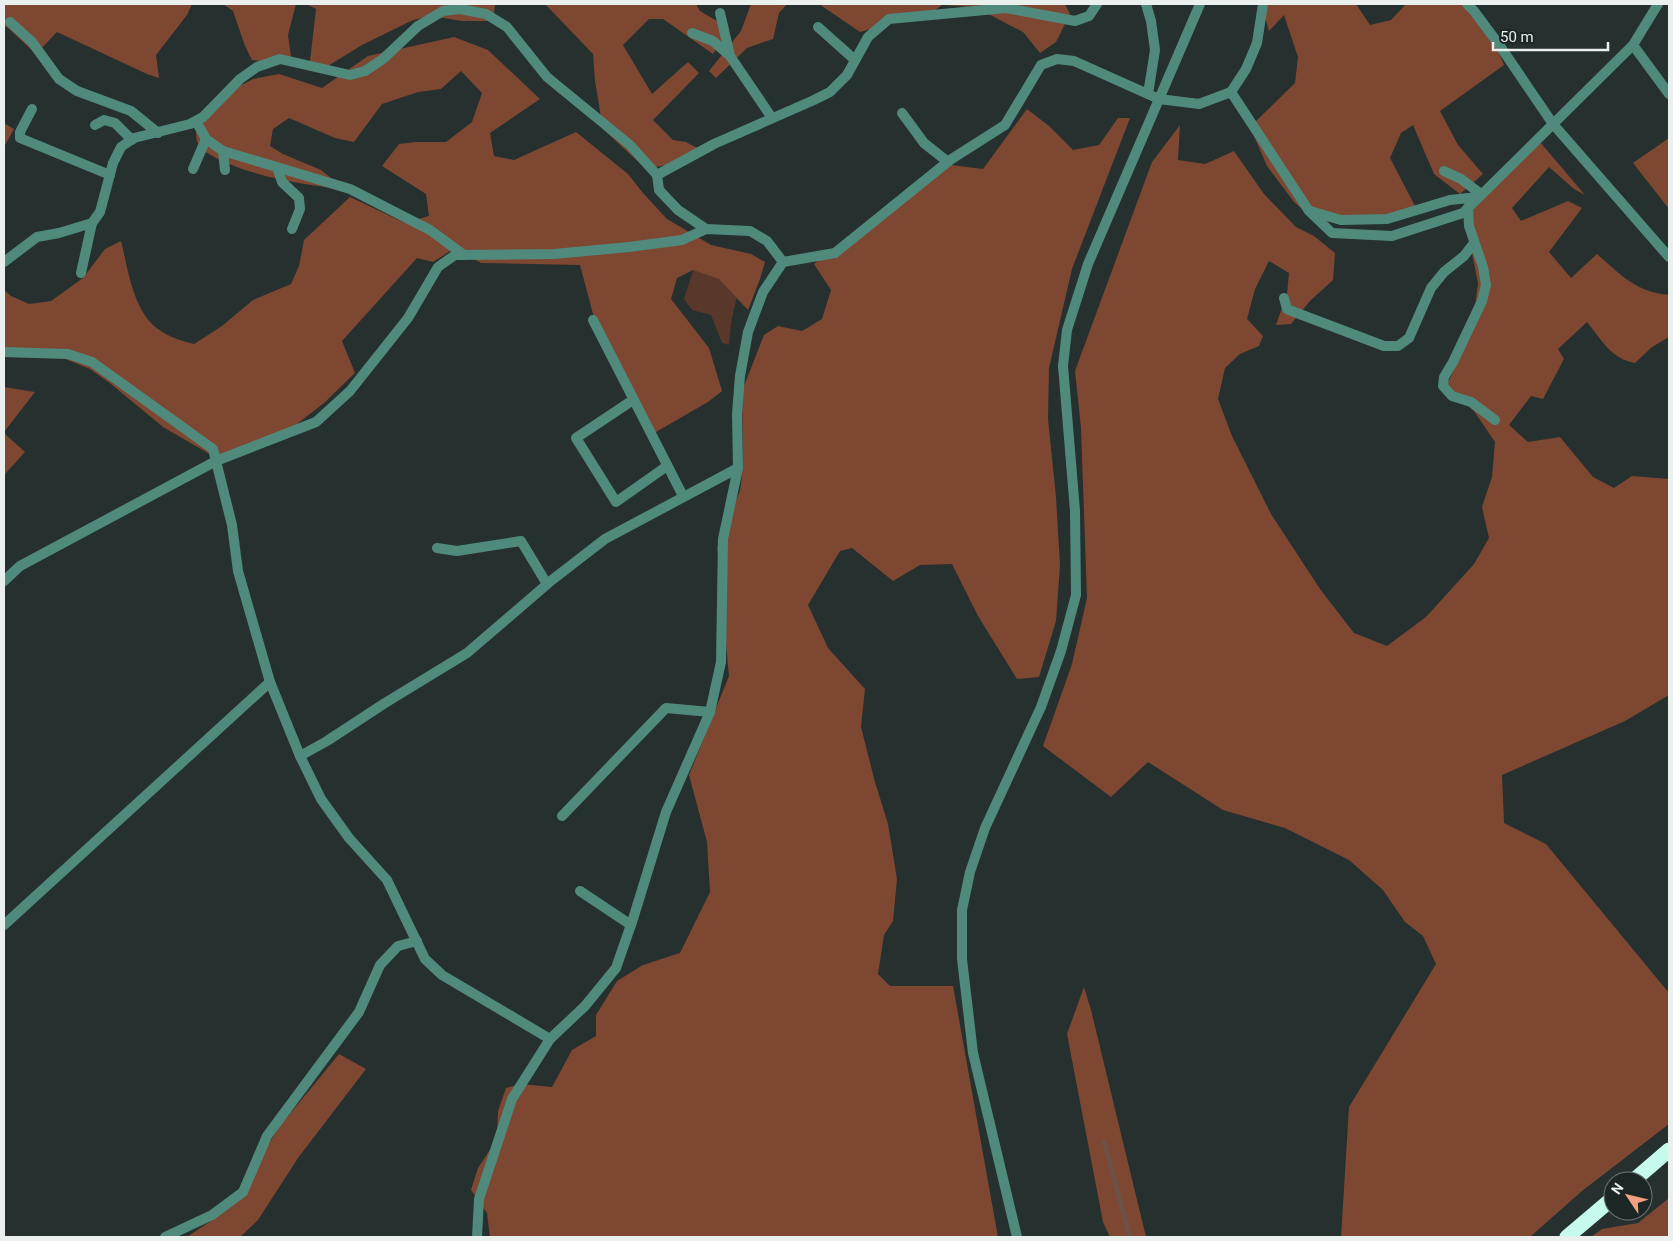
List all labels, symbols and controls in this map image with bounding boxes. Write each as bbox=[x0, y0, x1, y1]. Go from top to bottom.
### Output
scale bar bbox=[1493, 20, 1608, 52]
text: 50 m bbox=[1500, 28, 1534, 46]
north arrow bbox=[1603, 1171, 1653, 1221]
text: N bbox=[1608, 1180, 1627, 1197]

